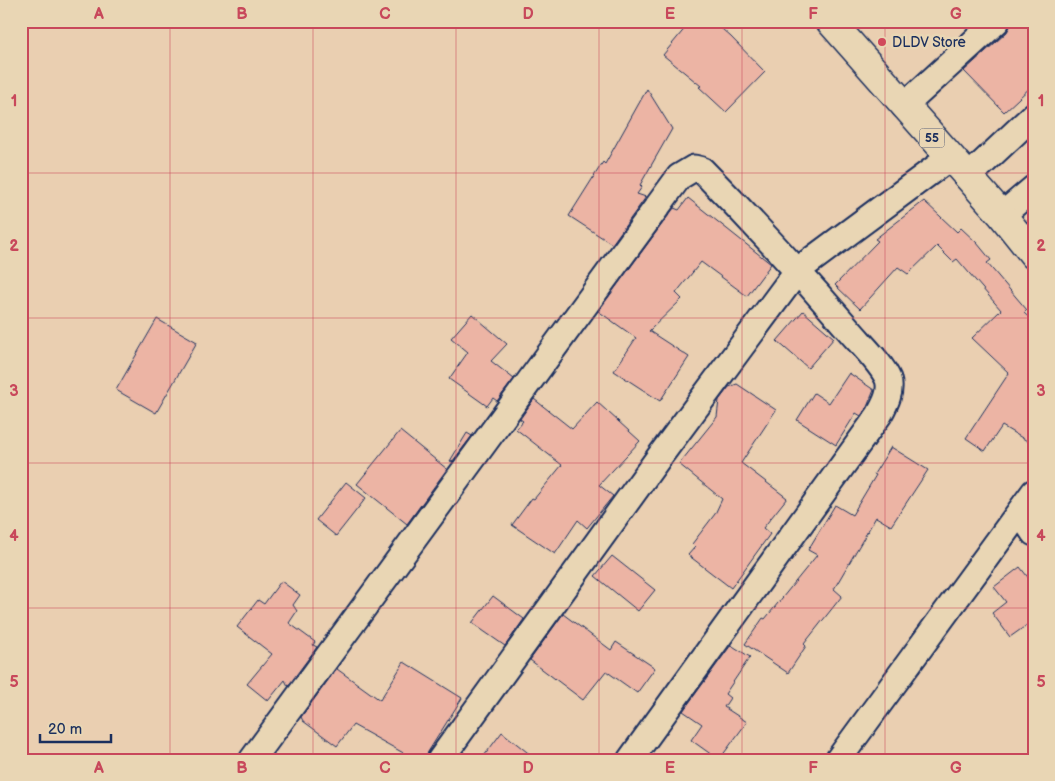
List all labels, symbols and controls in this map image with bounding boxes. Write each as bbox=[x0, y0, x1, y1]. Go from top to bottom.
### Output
text: A bbox=[93, 5, 104, 24]
text: B bbox=[236, 5, 248, 24]
text: C bbox=[379, 5, 391, 24]
text: D bbox=[522, 5, 534, 24]
text: E bbox=[665, 5, 675, 24]
text: F bbox=[808, 5, 818, 24]
text: G bbox=[950, 5, 962, 24]
place label: DLDV Store bbox=[892, 34, 966, 51]
marker: DLDV Store bbox=[876, 36, 888, 48]
text: 1 bbox=[11, 92, 17, 111]
text: 1 bbox=[1038, 92, 1044, 111]
road number: 55 bbox=[920, 128, 944, 148]
text: 2 bbox=[9, 237, 19, 256]
text: 2 bbox=[1036, 237, 1046, 256]
text: 3 bbox=[9, 382, 19, 401]
text: 3 bbox=[1036, 382, 1046, 401]
text: 4 bbox=[9, 527, 19, 546]
text: 4 bbox=[1036, 527, 1046, 546]
text: 5 bbox=[9, 673, 19, 692]
text: 5 bbox=[1036, 673, 1046, 692]
scale bar bbox=[40, 711, 111, 743]
text: 20 m bbox=[48, 720, 82, 739]
text: A bbox=[93, 759, 104, 778]
text: B bbox=[236, 759, 248, 778]
text: C bbox=[379, 759, 391, 778]
text: D bbox=[522, 759, 534, 778]
text: E bbox=[665, 759, 675, 778]
text: F bbox=[808, 759, 818, 778]
text: G bbox=[950, 759, 962, 778]

